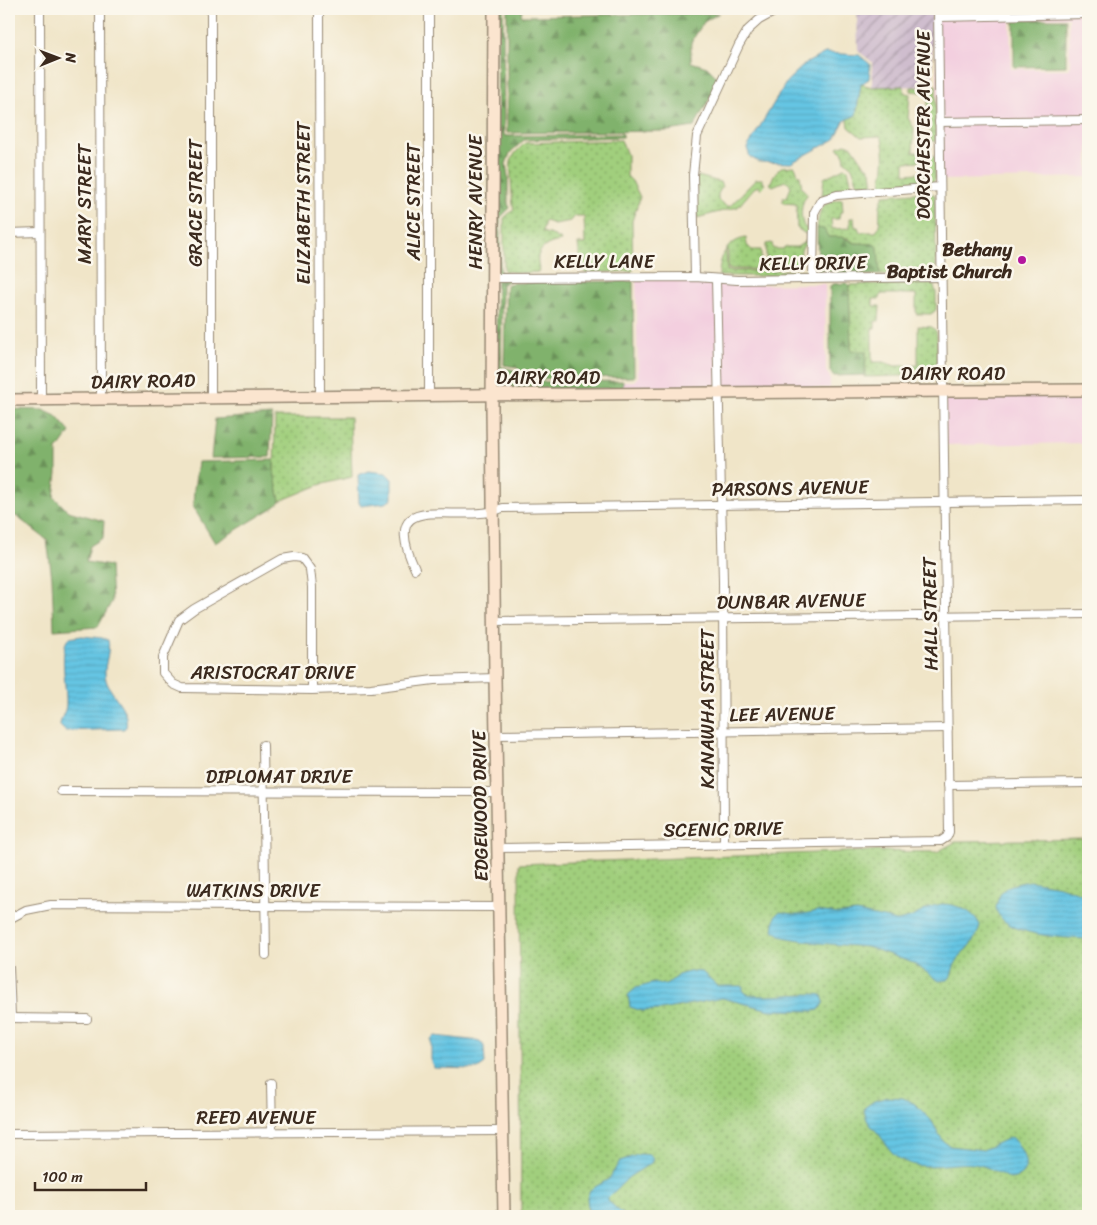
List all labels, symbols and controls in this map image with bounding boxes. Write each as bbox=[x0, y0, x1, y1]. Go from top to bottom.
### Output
street label: DORCHESTER AVENUE bbox=[907, 29, 940, 220]
north arrow bbox=[32, 32, 82, 82]
text: N bbox=[58, 52, 83, 63]
street label: ELIZABETH STREET bbox=[287, 120, 320, 284]
street label: HENRY AVENUE bbox=[459, 133, 492, 269]
street label: GRACE STREET bbox=[179, 138, 212, 267]
street label: ALICE STREET bbox=[397, 142, 430, 262]
street label: MARY STREET bbox=[68, 143, 101, 264]
place label: Bethany Baptist Church bbox=[887, 233, 1013, 288]
street label: KELLY LANE bbox=[554, 245, 656, 278]
street label: KELLY DRIVE bbox=[759, 246, 868, 280]
marker: Bethany Baptist Church bbox=[1016, 254, 1028, 266]
street label: DAIRY ROAD bbox=[901, 357, 1006, 390]
street label: DAIRY ROAD bbox=[496, 361, 601, 394]
street label: DAIRY ROAD bbox=[91, 364, 196, 398]
street label: PARSONS AVENUE bbox=[711, 470, 870, 506]
street label: HALL STREET bbox=[912, 556, 947, 671]
street label: DUNBAR AVENUE bbox=[716, 583, 867, 619]
street label: KANAWHA STREET bbox=[691, 628, 724, 789]
street label: ARISTOCRAT DRIVE bbox=[190, 656, 357, 689]
street label: LEE AVENUE bbox=[729, 697, 836, 731]
street label: EDGEWOOD DRIVE bbox=[462, 729, 498, 882]
street label: DIPLOMAT DRIVE bbox=[206, 760, 354, 793]
street label: SCENIC DRIVE bbox=[663, 811, 784, 847]
street label: WATKINS DRIVE bbox=[186, 874, 321, 907]
street label: REED AVENUE bbox=[196, 1101, 317, 1134]
scale bar bbox=[35, 1160, 146, 1192]
text: 100 m bbox=[42, 1164, 83, 1190]

